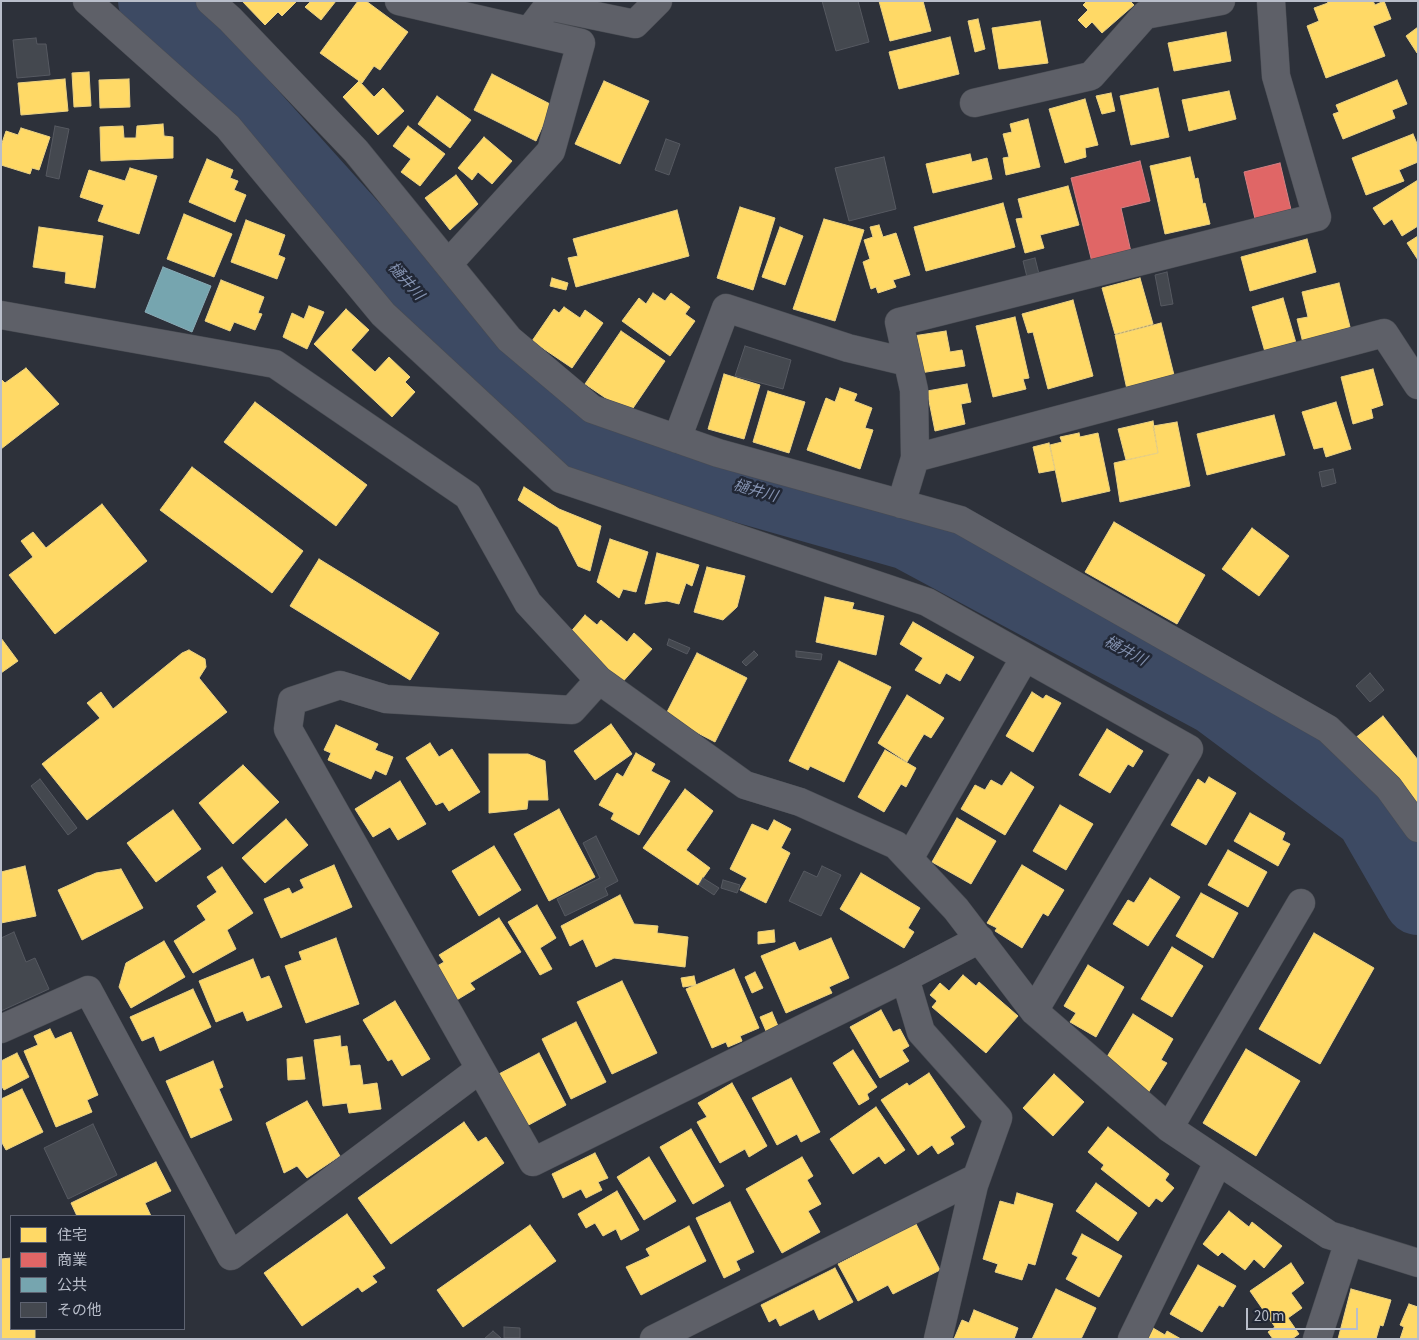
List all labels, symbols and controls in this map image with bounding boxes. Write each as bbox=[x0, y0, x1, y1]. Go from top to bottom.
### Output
water label: 樋井川 bbox=[383, 259, 427, 305]
water label: 樋井川 bbox=[731, 477, 779, 507]
water label: 樋井川 bbox=[1101, 633, 1149, 671]
legend bbox=[10, 1215, 185, 1330]
text: 住宅 bbox=[57, 1225, 87, 1246]
text: 商業 bbox=[57, 1250, 87, 1271]
text: 公共 bbox=[57, 1275, 87, 1296]
scale bar bbox=[1249, 1298, 1362, 1330]
text: その他 bbox=[57, 1300, 102, 1321]
text: 20 m bbox=[1254, 1306, 1284, 1327]

